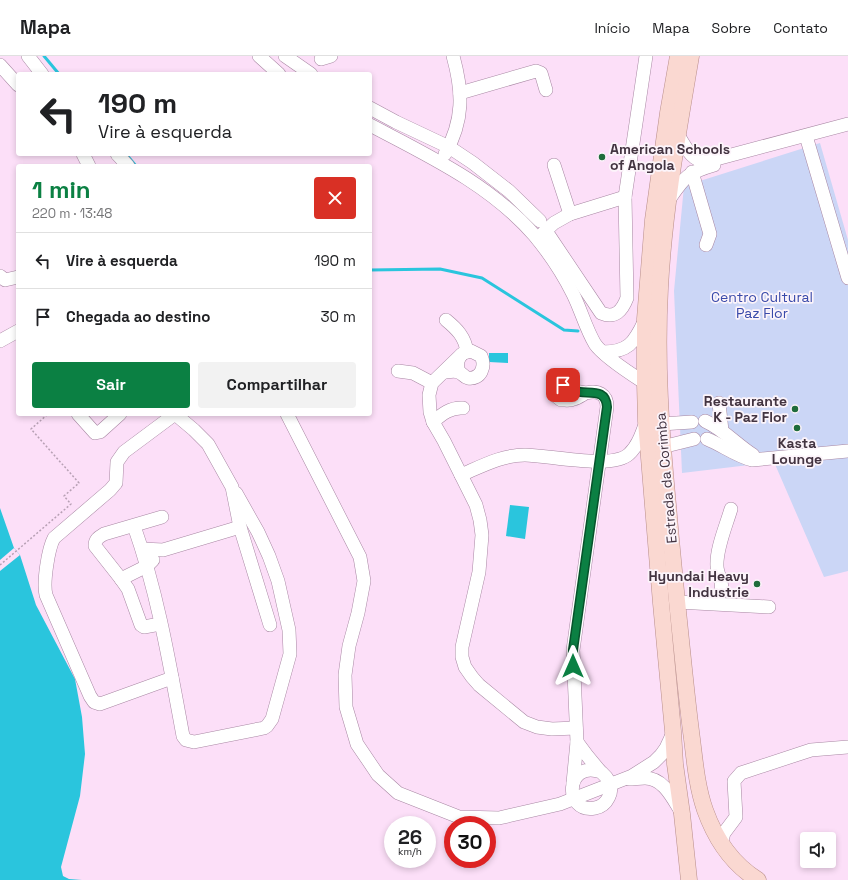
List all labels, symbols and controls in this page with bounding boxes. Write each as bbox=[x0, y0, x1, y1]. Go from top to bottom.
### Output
text: Mapa bbox=[20, 15, 71, 40]
text: Início bbox=[594, 19, 630, 37]
text: Mapa bbox=[652, 19, 690, 37]
text: Sobre bbox=[712, 19, 751, 37]
text: Contato bbox=[773, 19, 828, 37]
text: 190 m bbox=[98, 85, 177, 121]
icon: left bbox=[32, 88, 84, 140]
text: Vire à esquerda bbox=[98, 120, 232, 143]
place label: American Schools of Angola bbox=[610, 140, 730, 174]
marker: American Schools of Angola bbox=[597, 152, 607, 162]
text: 1 min bbox=[32, 174, 91, 205]
button: close bbox=[314, 177, 356, 219]
text: 220 m · 13:48 bbox=[32, 205, 112, 222]
icon: left bbox=[32, 250, 54, 272]
text: Vire à esquerda bbox=[66, 251, 178, 270]
text: 190 m bbox=[314, 251, 356, 270]
park label: Centro Cultural Paz Flor bbox=[711, 288, 813, 322]
icon: arrive bbox=[32, 306, 54, 328]
text: Chegada ao destino bbox=[66, 307, 210, 326]
text: 30 m bbox=[321, 307, 356, 326]
button: Sair bbox=[32, 362, 190, 408]
button: Compartilhar bbox=[198, 362, 356, 408]
pin bbox=[546, 368, 580, 402]
icon: arrive bbox=[552, 374, 574, 396]
place label: Restaurante K - Paz Flor bbox=[704, 392, 787, 426]
marker: Restaurante K - Paz Flor bbox=[790, 404, 800, 414]
street label: Estrada da Corimba bbox=[651, 412, 681, 544]
marker: Kasta Lounge bbox=[792, 423, 802, 433]
place label: Kasta Lounge bbox=[772, 434, 822, 468]
place label: Hyundai Heavy Industrie bbox=[648, 567, 749, 601]
marker: Hyundai Heavy Industrie bbox=[752, 579, 762, 589]
position arrow bbox=[552, 645, 594, 687]
speed limit sign: 30 bbox=[444, 816, 496, 868]
text: 26 bbox=[398, 824, 422, 850]
map controls bbox=[800, 832, 836, 868]
button: sound bbox=[800, 832, 836, 868]
text: km/h bbox=[398, 845, 422, 858]

